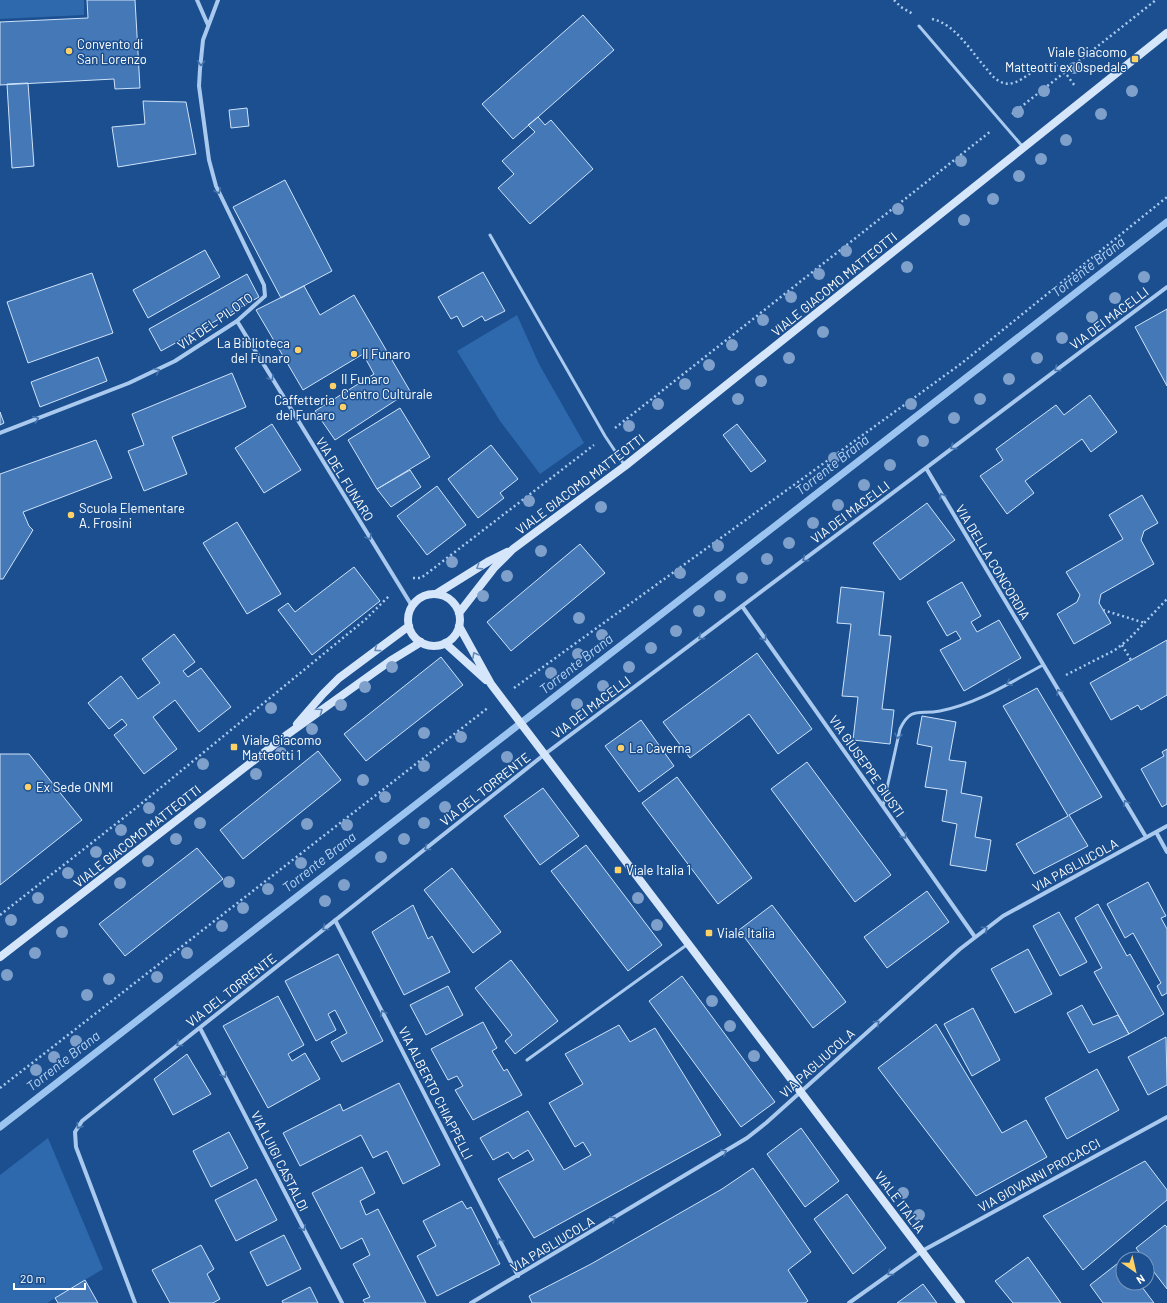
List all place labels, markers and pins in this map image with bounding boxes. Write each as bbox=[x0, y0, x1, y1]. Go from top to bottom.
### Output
place label: Convento di San Lorenzo bbox=[77, 36, 147, 67]
place label: Viale Giacomo Matteotti ex Ospedale bbox=[1005, 44, 1127, 75]
marker: Convento di San Lorenzo bbox=[64, 46, 74, 56]
marker: Viale Giacomo Matteotti ex Ospedale bbox=[1130, 54, 1140, 64]
place label: La Biblioteca del Funaro bbox=[217, 335, 290, 366]
marker: La Biblioteca del Funaro bbox=[293, 345, 303, 355]
place label: Il Funaro bbox=[362, 346, 411, 362]
marker: Il Funaro bbox=[349, 349, 359, 359]
place label: Il Funaro Centro Culturale bbox=[341, 371, 433, 402]
marker: Il Funaro Centro Culturale bbox=[328, 381, 338, 391]
place label: Caffetteria del Funaro bbox=[274, 392, 335, 423]
marker: Caffetteria del Funaro bbox=[338, 402, 348, 412]
place label: Scuola Elementare A. Frosini bbox=[79, 500, 185, 531]
marker: Scuola Elementare A. Frosini bbox=[66, 510, 76, 520]
place label: Viale Giacomo Matteotti 1 bbox=[242, 732, 322, 763]
place label: La Caverna bbox=[629, 740, 691, 756]
marker: Viale Giacomo Matteotti 1 bbox=[229, 742, 239, 752]
marker: La Caverna bbox=[616, 743, 626, 753]
place label: Ex Sede ONMI bbox=[36, 779, 113, 795]
marker: Ex Sede ONMI bbox=[23, 782, 33, 792]
place label: Viale Italia 1 bbox=[626, 862, 691, 878]
marker: Viale Italia 1 bbox=[613, 865, 623, 875]
place label: Viale Italia bbox=[717, 925, 775, 941]
marker: Viale Italia bbox=[704, 928, 714, 938]

